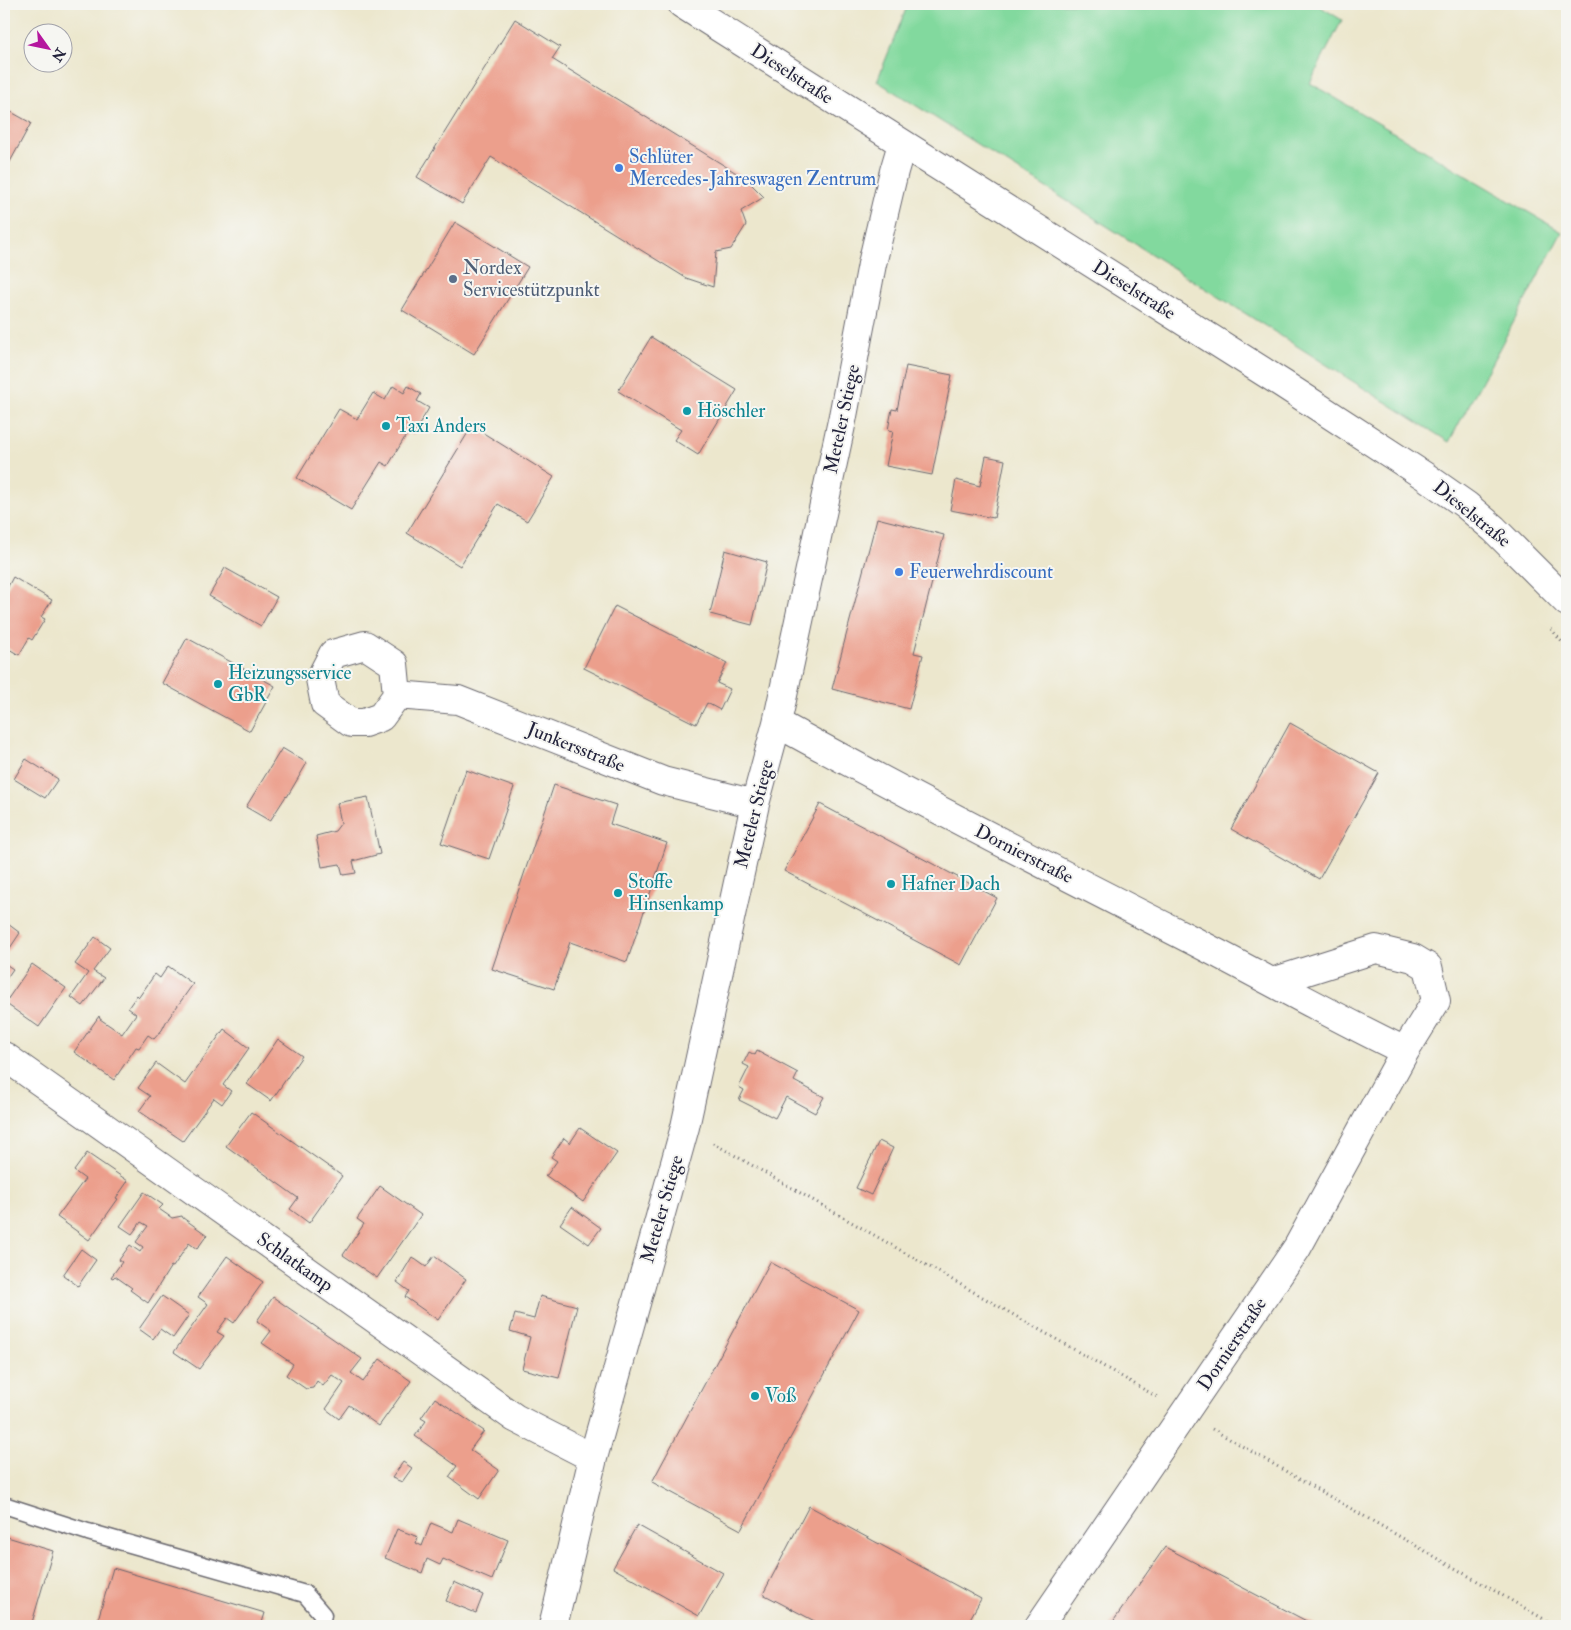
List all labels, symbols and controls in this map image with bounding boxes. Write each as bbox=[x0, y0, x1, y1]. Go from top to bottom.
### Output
north arrow bbox=[22, 22, 72, 72]
street label: Dieselstraße bbox=[746, 38, 838, 110]
text: N bbox=[48, 44, 70, 65]
place label: Schlüter Mercedes-Jahreswagen Zentrum bbox=[629, 145, 876, 191]
marker: Schlüter Mercedes-Jahreswagen Zentrum bbox=[613, 162, 625, 174]
street label: Dieselstraße bbox=[1088, 255, 1180, 325]
place label: Nordex Servicestützpunkt bbox=[463, 256, 600, 303]
marker: Nordex Servicestützpunkt bbox=[447, 273, 459, 285]
street label: Meteler Stiege bbox=[819, 362, 865, 476]
place label: Höschler bbox=[697, 399, 765, 423]
marker: Höschler bbox=[681, 405, 693, 417]
place label: Taxi Anders bbox=[396, 414, 486, 438]
marker: Taxi Anders bbox=[380, 420, 392, 432]
street label: Dieselstraße bbox=[1428, 475, 1516, 553]
place label: Feuerwehrdiscount bbox=[909, 560, 1053, 584]
marker: Feuerwehrdiscount bbox=[893, 566, 905, 578]
place label: Heizungsservice GbR bbox=[228, 661, 352, 707]
marker: Heizungsservice GbR bbox=[212, 678, 224, 690]
street label: Junkersstraße bbox=[523, 716, 628, 777]
street label: Meteler Stiege bbox=[729, 757, 779, 871]
street label: Dornierstraße bbox=[971, 819, 1077, 889]
place label: Stoffe Hinsenkamp bbox=[628, 870, 724, 917]
place label: Hafner Dach bbox=[901, 872, 1000, 896]
marker: Hafner Dach bbox=[885, 878, 897, 890]
marker: Stoffe Hinsenkamp bbox=[612, 887, 624, 899]
street label: Meteler Stiege bbox=[635, 1152, 689, 1266]
street label: Schlatkamp bbox=[251, 1227, 338, 1298]
street label: Dornierstraße bbox=[1192, 1293, 1272, 1395]
place label: Voß bbox=[765, 1384, 796, 1408]
marker: Voß bbox=[749, 1390, 761, 1402]

